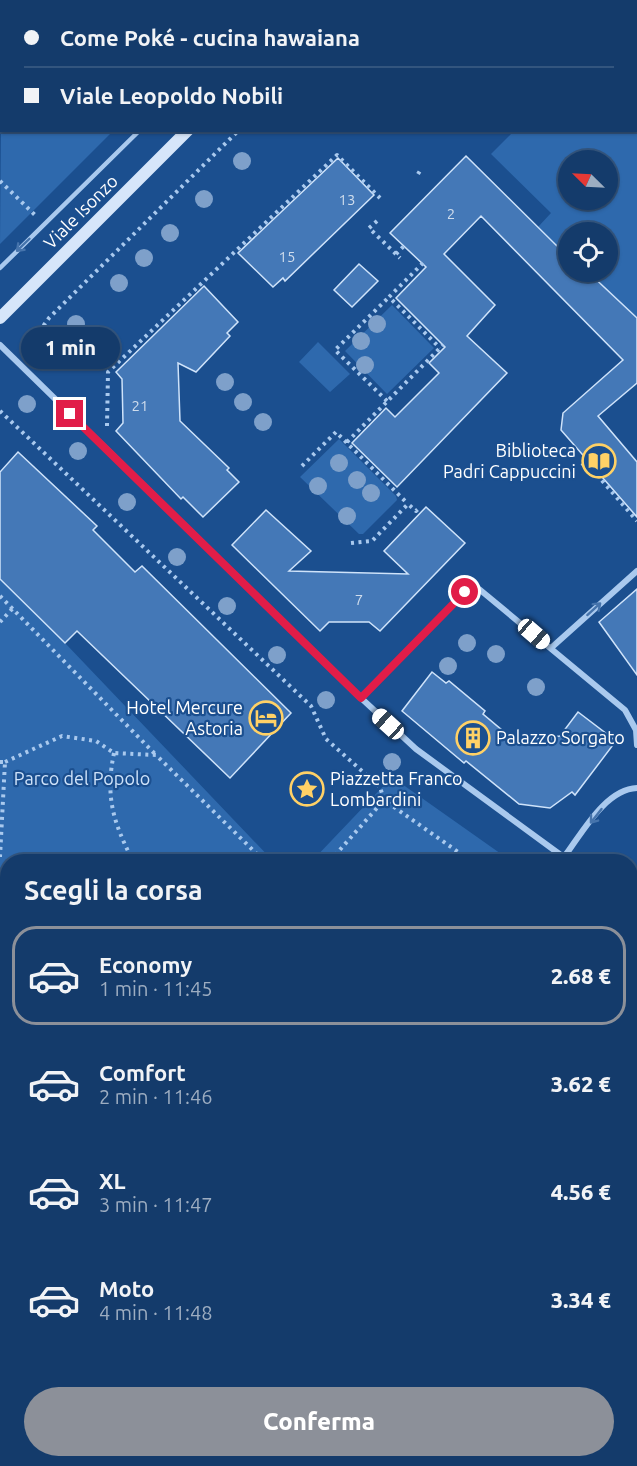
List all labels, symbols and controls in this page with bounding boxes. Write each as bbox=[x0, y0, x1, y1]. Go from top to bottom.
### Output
text: Come Poké - cucina hawaiana bbox=[60, 25, 360, 50]
text: Viale Leopoldo Nobili bbox=[60, 83, 283, 108]
north arrow bbox=[558, 150, 618, 210]
map controls bbox=[558, 150, 618, 282]
street label: Viale Isonzo bbox=[39, 170, 121, 252]
house number: 13 bbox=[339, 191, 355, 208]
house number: 2 bbox=[447, 205, 455, 222]
button: locate bbox=[558, 222, 618, 282]
one-way arrow bbox=[16, 237, 31, 252]
house number: 15 bbox=[279, 248, 295, 265]
callout: 1 min bbox=[20, 327, 119, 369]
text: 1 min bbox=[45, 336, 96, 359]
house number: 21 bbox=[132, 397, 148, 414]
route end bbox=[56, 400, 83, 427]
place label: Biblioteca Padri Cappuccini bbox=[443, 440, 576, 481]
library icon: Biblioteca Padri Cappuccini bbox=[581, 443, 617, 479]
route start bbox=[451, 578, 478, 605]
house number: 7 bbox=[355, 591, 363, 608]
one-way arrow bbox=[586, 602, 601, 616]
car bbox=[515, 615, 553, 653]
place label: Hotel Mercure Astoria bbox=[126, 697, 243, 738]
hotel icon: Hotel Mercure Astoria bbox=[248, 700, 284, 736]
car bbox=[369, 705, 407, 743]
building icon: Palazzo Sorgato bbox=[455, 720, 491, 756]
place label: Palazzo Sorgato bbox=[496, 727, 625, 747]
park label: Parco del Popolo bbox=[14, 768, 150, 788]
place label: Piazzetta Franco Lombardini bbox=[330, 768, 463, 809]
place icon: Piazzetta Franco Lombardini bbox=[289, 771, 325, 807]
one-way arrow bbox=[589, 808, 602, 824]
text: Scegli la corsa bbox=[24, 875, 203, 905]
icon: car bbox=[27, 949, 81, 1003]
text: Economy bbox=[99, 952, 192, 977]
text: 2.68 € bbox=[551, 963, 611, 988]
text: 1 min · 11:45 bbox=[99, 977, 213, 1000]
icon: car bbox=[27, 1057, 81, 1111]
text: Comfort bbox=[99, 1060, 186, 1085]
text: 3.62 € bbox=[551, 1071, 611, 1096]
text: 2 min · 11:46 bbox=[99, 1085, 213, 1108]
icon: car bbox=[27, 1165, 81, 1219]
text: XL bbox=[99, 1168, 126, 1193]
text: 4.56 € bbox=[551, 1179, 611, 1204]
text: 3 min · 11:47 bbox=[99, 1193, 213, 1216]
icon: car bbox=[27, 1273, 81, 1327]
text: Moto bbox=[99, 1276, 154, 1301]
text: 3.34 € bbox=[551, 1287, 611, 1312]
text: 4 min · 11:48 bbox=[99, 1301, 213, 1324]
button: Conferma bbox=[24, 1387, 614, 1456]

